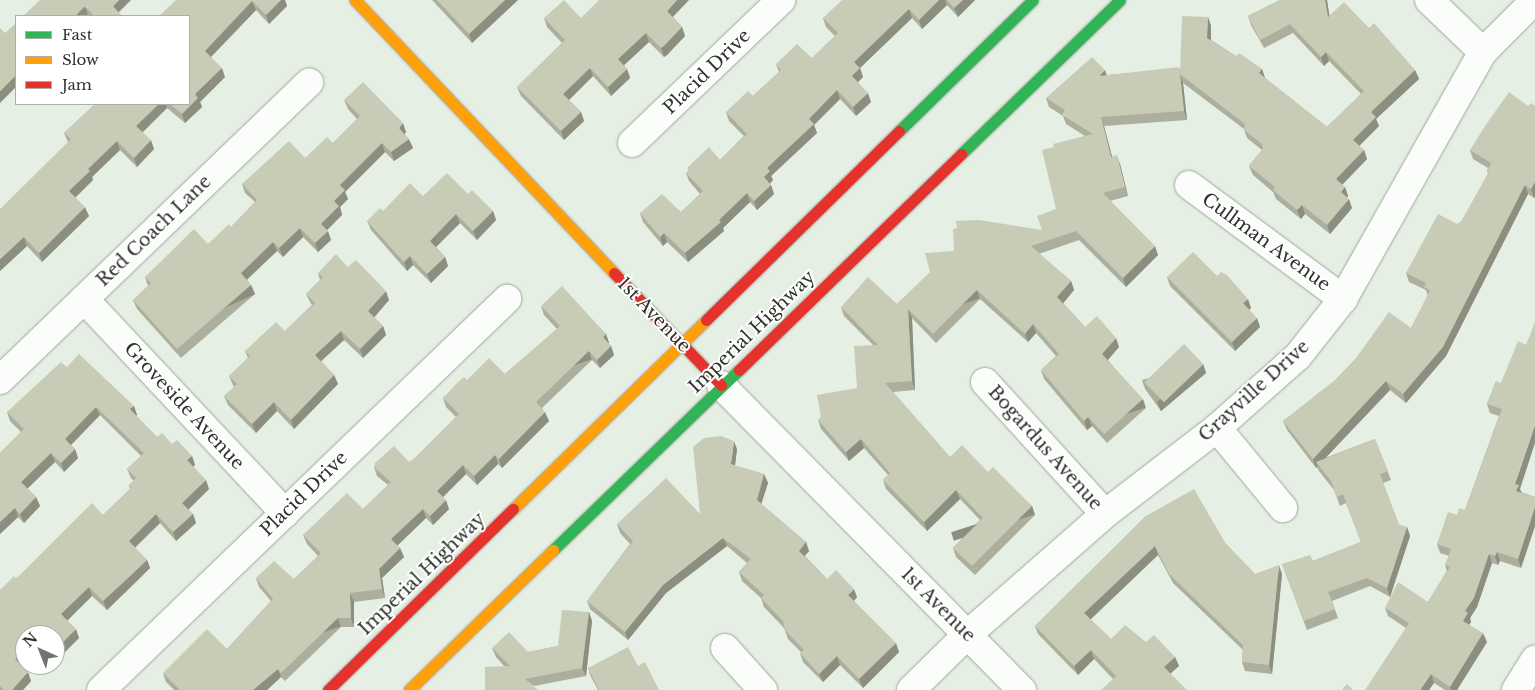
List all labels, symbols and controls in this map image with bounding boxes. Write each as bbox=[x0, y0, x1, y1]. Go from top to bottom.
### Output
legend bbox=[15, 15, 190, 105]
text: Fast bbox=[62, 25, 92, 44]
street label: Placid Drive bbox=[659, 25, 755, 119]
text: Slow bbox=[62, 50, 99, 69]
text: Jam bbox=[62, 75, 92, 94]
street label: Red Coach Lane bbox=[92, 171, 216, 291]
street label: Cullman Avenue bbox=[1198, 188, 1334, 296]
street label: Imperial Highway bbox=[684, 266, 820, 398]
street label: 1st Avenue bbox=[613, 273, 695, 357]
street label: Grayville Drive bbox=[1194, 336, 1314, 446]
street label: Groveside Avenue bbox=[119, 338, 249, 474]
street label: Bogardus Avenue bbox=[983, 381, 1107, 515]
street label: Placid Drive bbox=[256, 447, 352, 541]
street label: Imperial Highway bbox=[354, 508, 490, 640]
street label: 1st Avenue bbox=[896, 563, 980, 647]
north arrow bbox=[15, 625, 65, 675]
text: N bbox=[19, 629, 41, 651]

